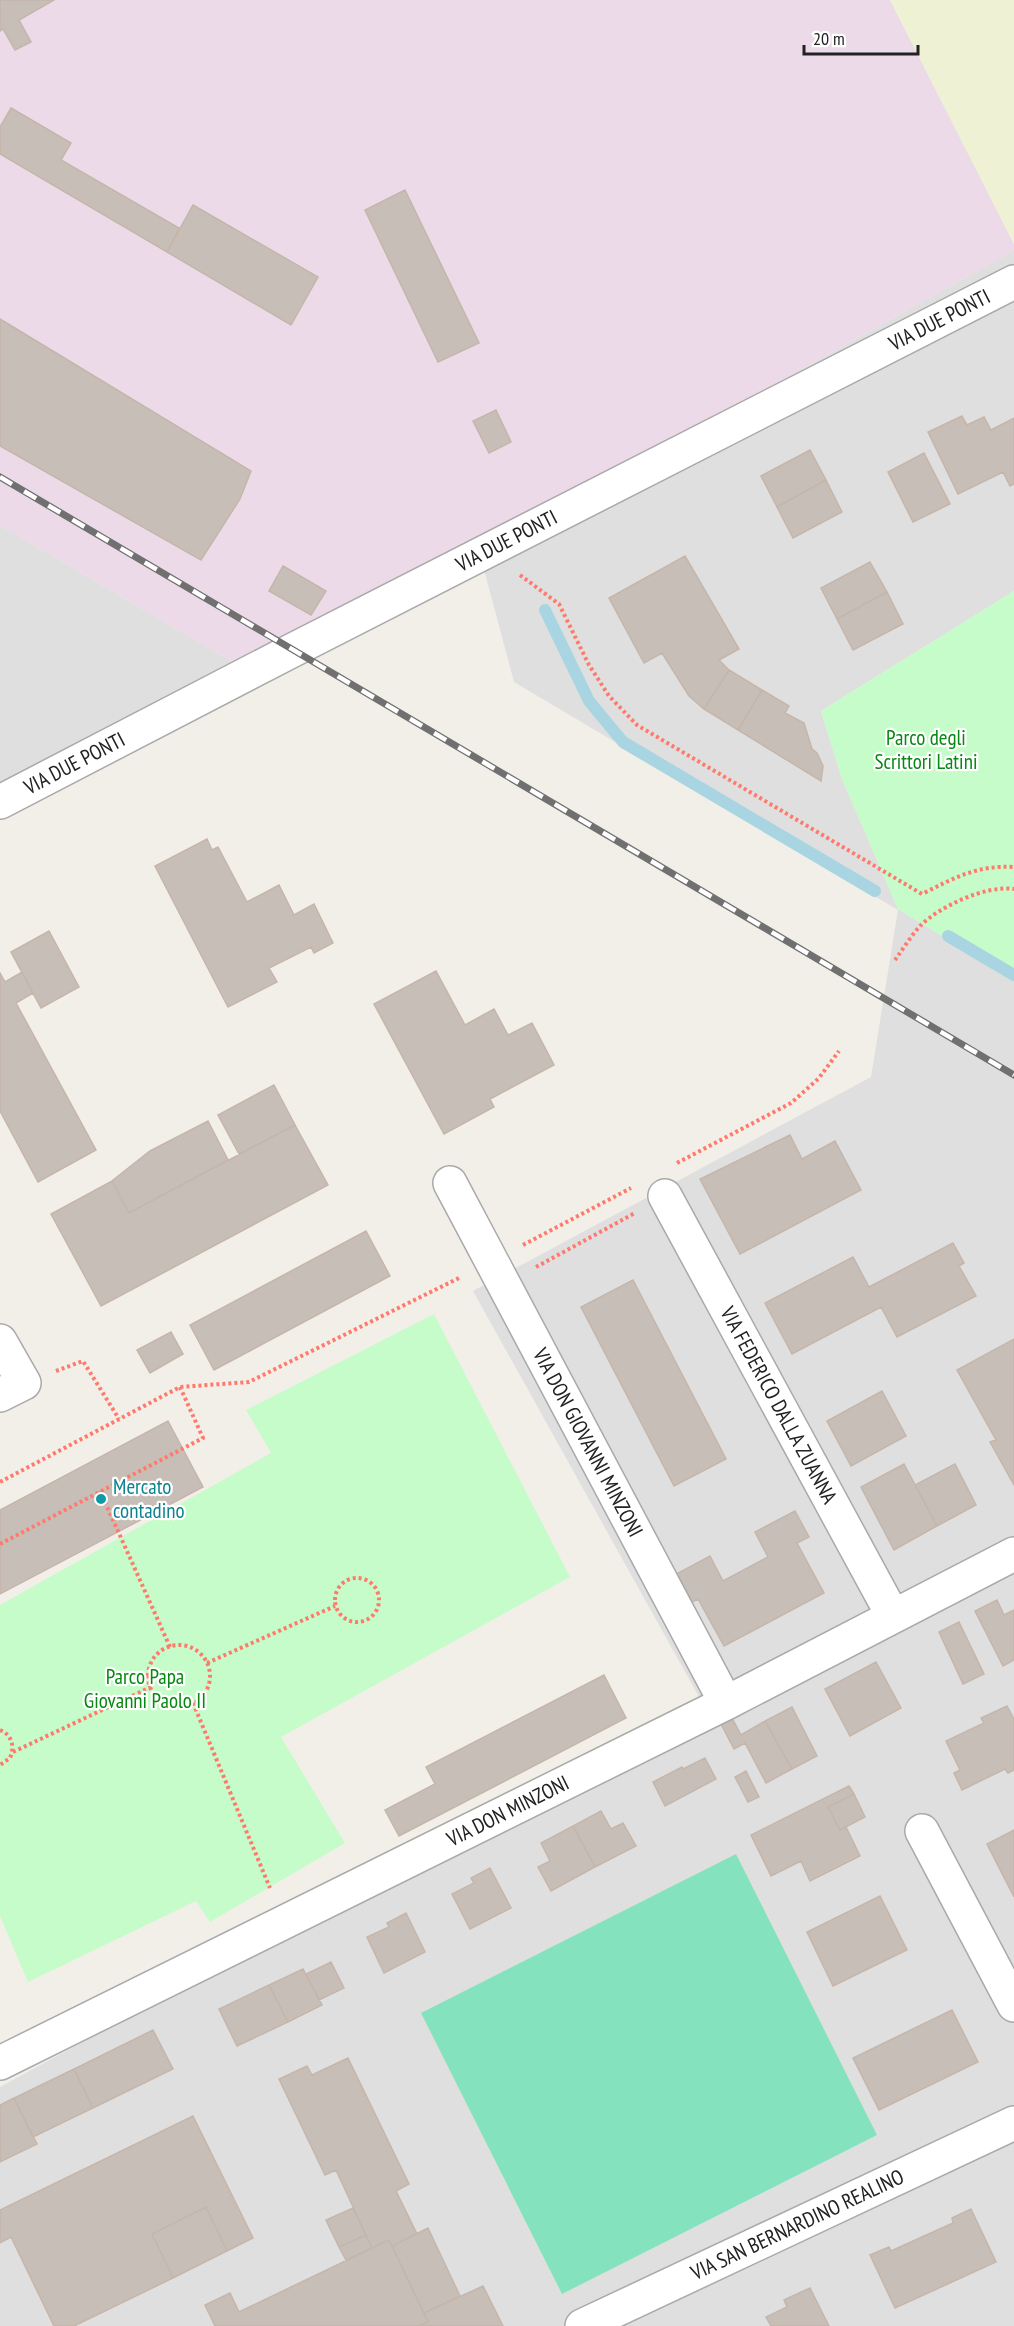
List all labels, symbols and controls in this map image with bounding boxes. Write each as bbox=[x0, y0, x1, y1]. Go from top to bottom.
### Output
scale bar bbox=[804, 18, 918, 56]
text: 20 m bbox=[813, 27, 845, 50]
street label: VIA DUE PONTI bbox=[883, 282, 995, 357]
street label: VIA DUE PONTI bbox=[450, 503, 562, 578]
park label: Parco degli Scrittori Latini bbox=[875, 724, 977, 775]
street label: VIA DUE PONTI bbox=[18, 726, 129, 801]
street label: VIA FEDERICO DALLA ZUANNA bbox=[714, 1301, 843, 1508]
street label: VIA DON GIOVANNI MINZONI bbox=[527, 1343, 649, 1542]
place label: Mercato contadino bbox=[113, 1473, 185, 1524]
marker: Mercato contadino bbox=[94, 1492, 108, 1506]
park label: Parco Papa Giovanni Paolo II bbox=[84, 1663, 206, 1714]
street label: VIA DON MINZONI bbox=[441, 1769, 573, 1853]
street label: VIA SAN BERNARDINO REALINO bbox=[685, 2163, 908, 2286]

